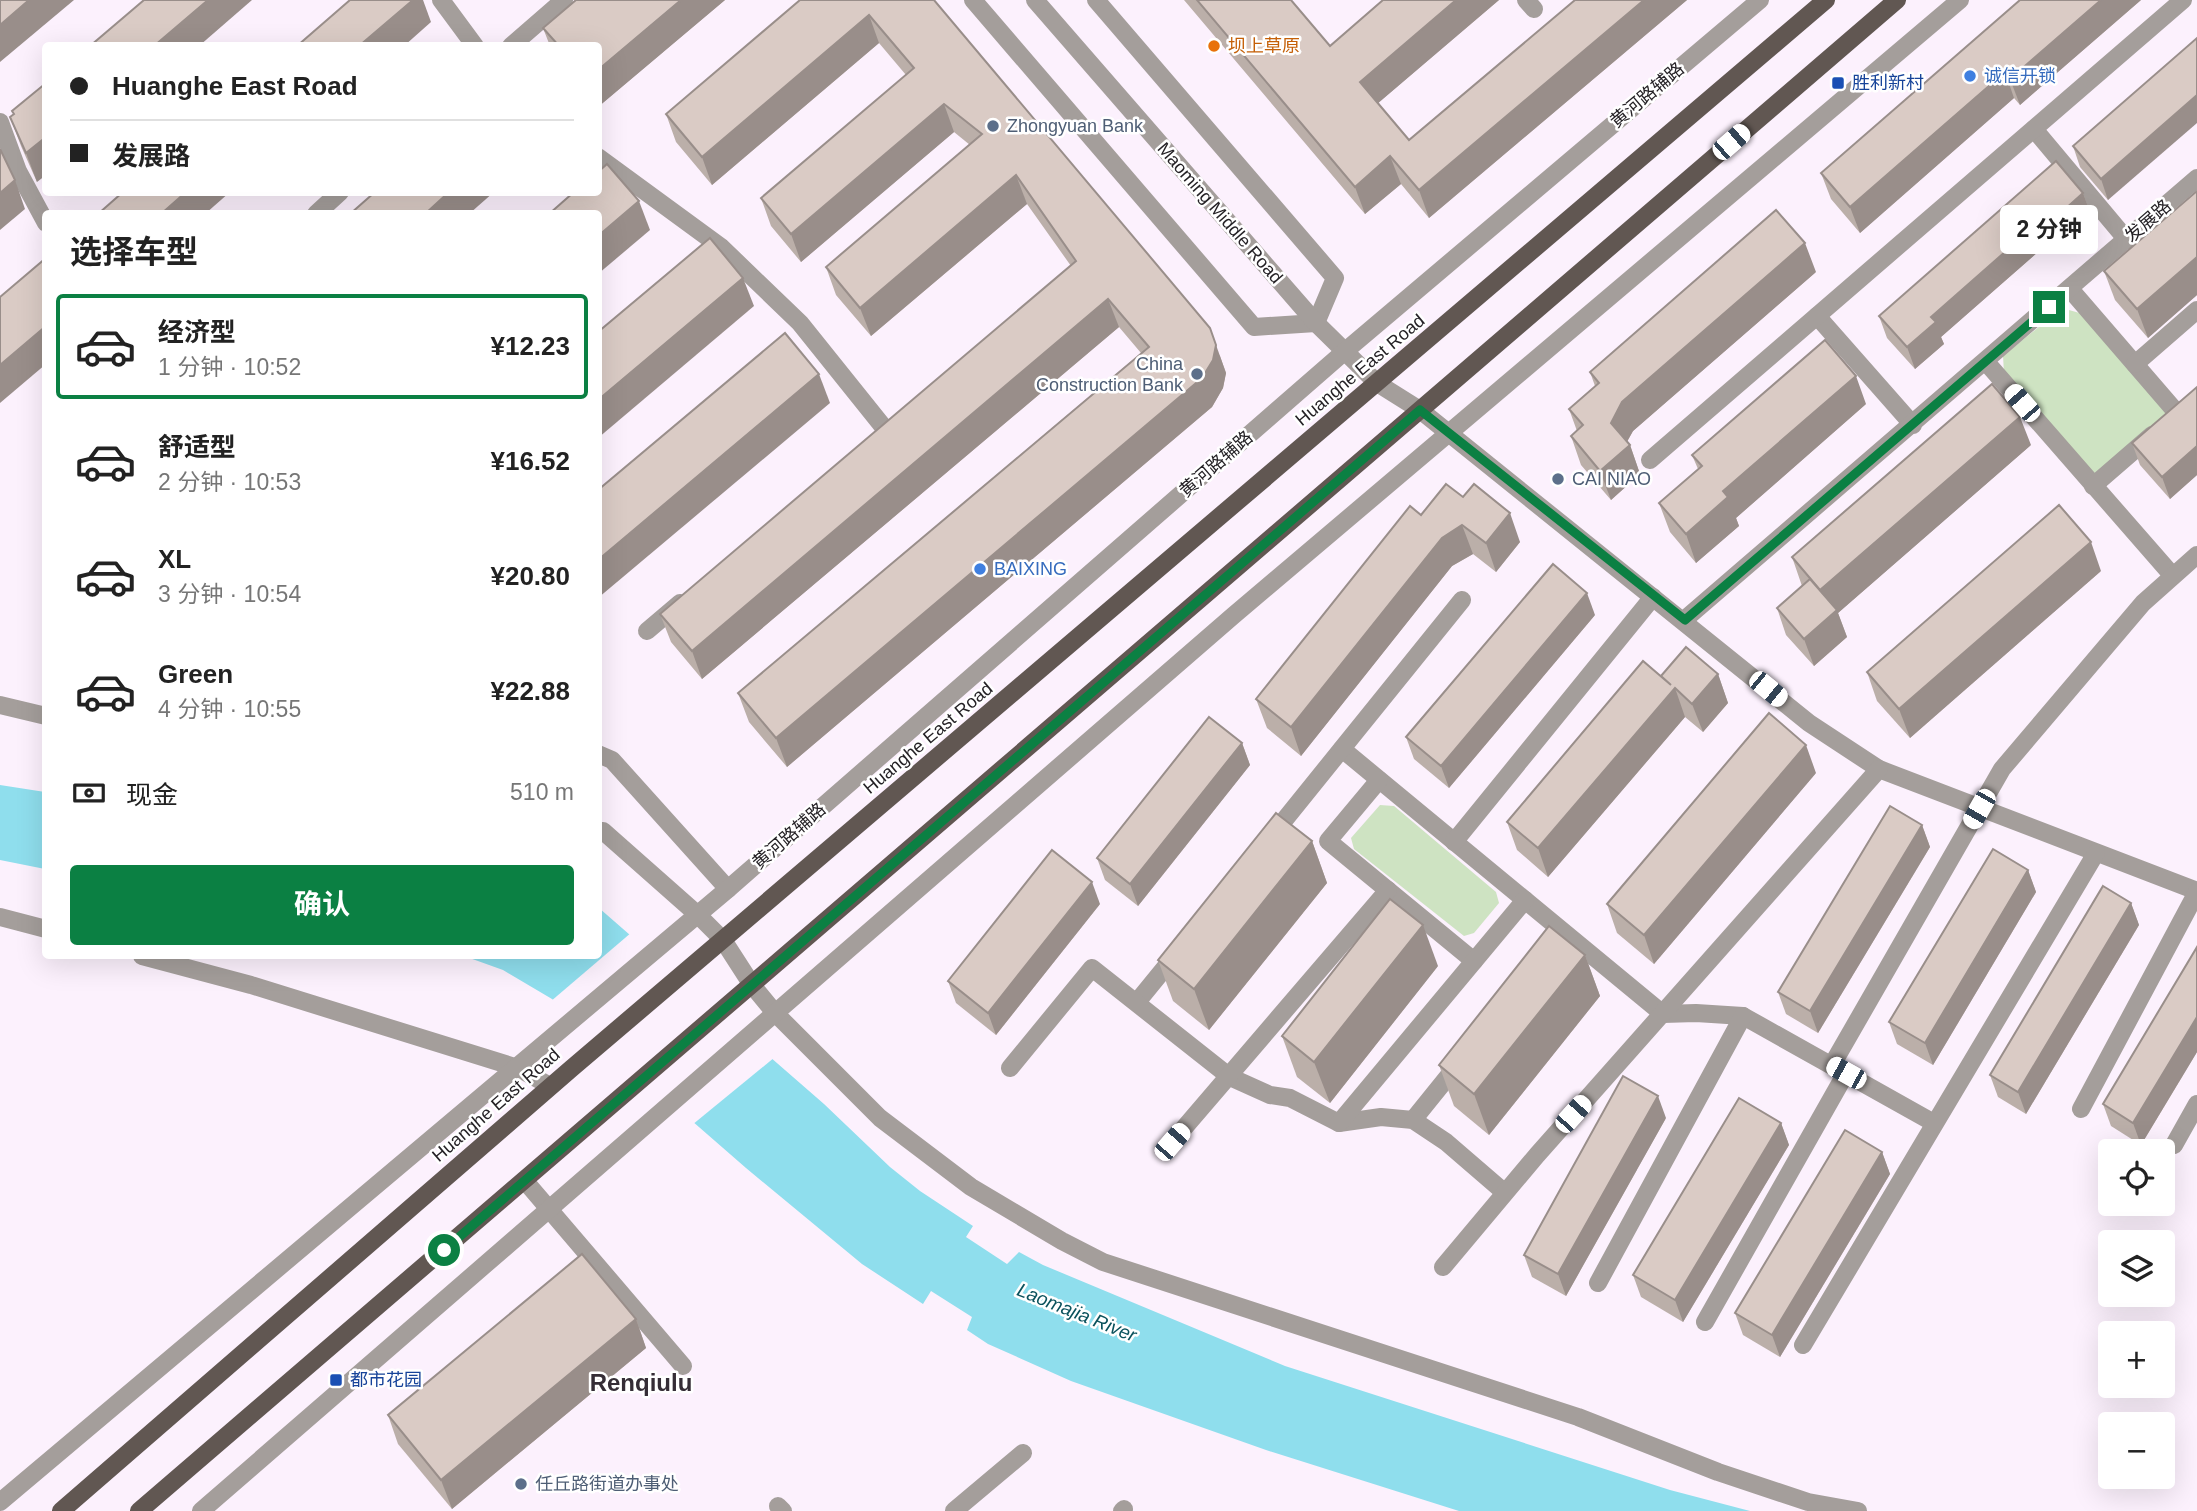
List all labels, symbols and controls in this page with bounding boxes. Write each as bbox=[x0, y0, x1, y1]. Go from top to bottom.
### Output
place label: 坝上草原 bbox=[1228, 36, 1300, 56]
marker: 坝上草原 bbox=[1206, 38, 1222, 54]
street label: 黄河路辅路 bbox=[1606, 58, 1688, 132]
place label: 诚信开锁 bbox=[1984, 66, 2056, 86]
marker: 诚信开锁 bbox=[1962, 68, 1978, 84]
text: Huanghe East Road bbox=[112, 71, 358, 101]
place label: 胜利新村 bbox=[1852, 73, 1924, 93]
marker: 胜利新村 bbox=[1830, 75, 1846, 91]
place label: Zhongyuan Bank bbox=[1007, 116, 1144, 136]
marker: Zhongyuan Bank bbox=[985, 118, 1001, 134]
car bbox=[1709, 120, 1754, 164]
street label: Maoming Middle Road bbox=[1153, 138, 1287, 288]
text: 发展路 bbox=[112, 141, 190, 171]
street label: 发展路 bbox=[2121, 196, 2175, 246]
callout: 2 分钟 bbox=[2000, 205, 2098, 254]
text: 2 分钟 bbox=[2016, 216, 2082, 242]
text: 选择车型 bbox=[70, 234, 198, 270]
route end bbox=[2033, 291, 2065, 323]
street label: Huanghe East Road bbox=[1291, 310, 1429, 430]
icon: car bbox=[74, 315, 137, 378]
text: 经济型 bbox=[158, 317, 236, 347]
text: ¥12.23 bbox=[490, 331, 570, 361]
text: 1 分钟 · 10:52 bbox=[158, 354, 301, 380]
place label: China Construction Bank bbox=[1036, 354, 1184, 395]
marker: China Construction Bank bbox=[1189, 366, 1205, 382]
car bbox=[2001, 380, 2044, 426]
street label: 黄河路辅路 bbox=[1175, 427, 1257, 501]
icon: car bbox=[74, 430, 137, 493]
text: 舒适型 bbox=[158, 432, 236, 462]
text: ¥16.52 bbox=[490, 446, 570, 476]
text: 2 分钟 · 10:53 bbox=[158, 469, 301, 495]
place label: CAI NIAO bbox=[1572, 469, 1651, 489]
marker: CAI NIAO bbox=[1550, 471, 1566, 487]
text: XL bbox=[158, 544, 191, 574]
icon: car bbox=[74, 545, 137, 608]
place label: BAIXING bbox=[994, 559, 1067, 579]
text: ¥20.80 bbox=[490, 561, 570, 591]
marker: BAIXING bbox=[972, 561, 988, 577]
text: 3 分钟 · 10:54 bbox=[158, 581, 301, 607]
text: Green bbox=[158, 659, 233, 689]
icon: car bbox=[74, 660, 137, 723]
car bbox=[1746, 668, 1791, 710]
text: ¥22.88 bbox=[490, 676, 570, 706]
street label: Huanghe East Road bbox=[859, 678, 997, 798]
text: 4 分钟 · 10:55 bbox=[158, 696, 301, 722]
icon: cash bbox=[70, 774, 108, 812]
text: 510 m bbox=[510, 779, 574, 805]
text: 现金 bbox=[126, 780, 178, 810]
car bbox=[1960, 786, 1999, 832]
street label: 黄河路辅路 bbox=[748, 799, 830, 873]
button: 确认 bbox=[70, 865, 574, 945]
street label: Huanghe East Road bbox=[428, 1044, 564, 1166]
car bbox=[1823, 1054, 1870, 1092]
car bbox=[1552, 1091, 1595, 1137]
car bbox=[1151, 1119, 1194, 1165]
map controls bbox=[2098, 1139, 2175, 1489]
button: locate bbox=[2098, 1139, 2175, 1216]
button: layers bbox=[2098, 1230, 2175, 1307]
route start bbox=[428, 1234, 460, 1266]
water label: Laomajia River bbox=[1014, 1279, 1140, 1346]
button: + bbox=[2098, 1321, 2175, 1398]
district label: Renqiulu bbox=[590, 1369, 692, 1396]
place label: 都市花园 bbox=[350, 1370, 422, 1390]
marker: 都市花园 bbox=[328, 1372, 344, 1388]
button: − bbox=[2098, 1412, 2175, 1489]
place label: 任丘路街道办事处 bbox=[535, 1474, 679, 1494]
marker: 任丘路街道办事处 bbox=[513, 1476, 529, 1492]

